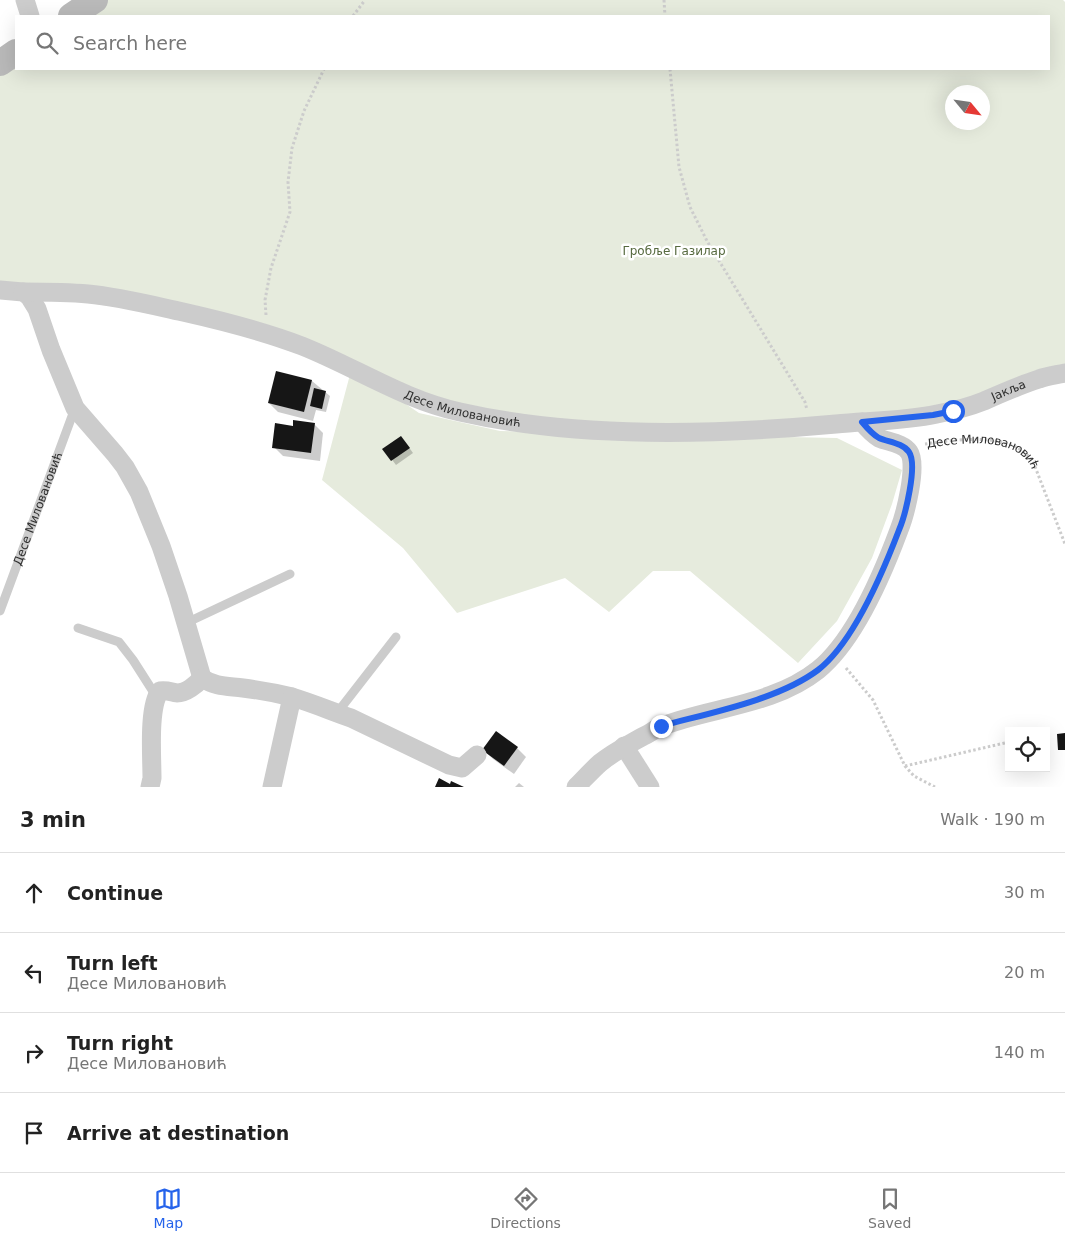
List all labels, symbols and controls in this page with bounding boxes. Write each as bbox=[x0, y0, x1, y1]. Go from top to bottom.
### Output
search box bbox=[15, 15, 1050, 70]
icon: search bbox=[33, 29, 61, 57]
text: Search here bbox=[73, 32, 187, 54]
north arrow bbox=[945, 85, 990, 130]
park label: Гробље Газилар bbox=[622, 244, 726, 258]
street label: Јакља bbox=[988, 377, 1028, 404]
street label: Десе Миловановић bbox=[402, 387, 522, 430]
route start bbox=[942, 400, 965, 423]
street label: Десе Миловановић bbox=[926, 432, 1042, 471]
street label: Десе Миловановић bbox=[10, 450, 65, 568]
route end bbox=[650, 715, 673, 738]
map controls bbox=[1005, 727, 1050, 772]
button: locate bbox=[1005, 727, 1050, 772]
text: 3 min bbox=[20, 808, 86, 832]
text: Walk · 190 m bbox=[940, 810, 1045, 829]
icon: ahead bbox=[20, 879, 48, 907]
text: Continue bbox=[67, 882, 163, 904]
text: 30 m bbox=[1004, 883, 1045, 902]
text: Turn left bbox=[67, 952, 158, 974]
icon: left bbox=[20, 959, 48, 987]
text: 20 m bbox=[1004, 963, 1045, 982]
text: Десе Миловановић bbox=[67, 974, 227, 993]
text: Turn right bbox=[67, 1032, 173, 1054]
icon: right bbox=[20, 1039, 48, 1067]
text: 140 m bbox=[994, 1043, 1045, 1062]
text: Десе Миловановић bbox=[67, 1054, 227, 1073]
icon: arrive bbox=[20, 1119, 48, 1147]
text: Arrive at destination bbox=[67, 1122, 289, 1144]
tab: Map bbox=[154, 1185, 183, 1231]
tab: Directions bbox=[490, 1185, 561, 1231]
tab: Saved bbox=[868, 1185, 911, 1231]

